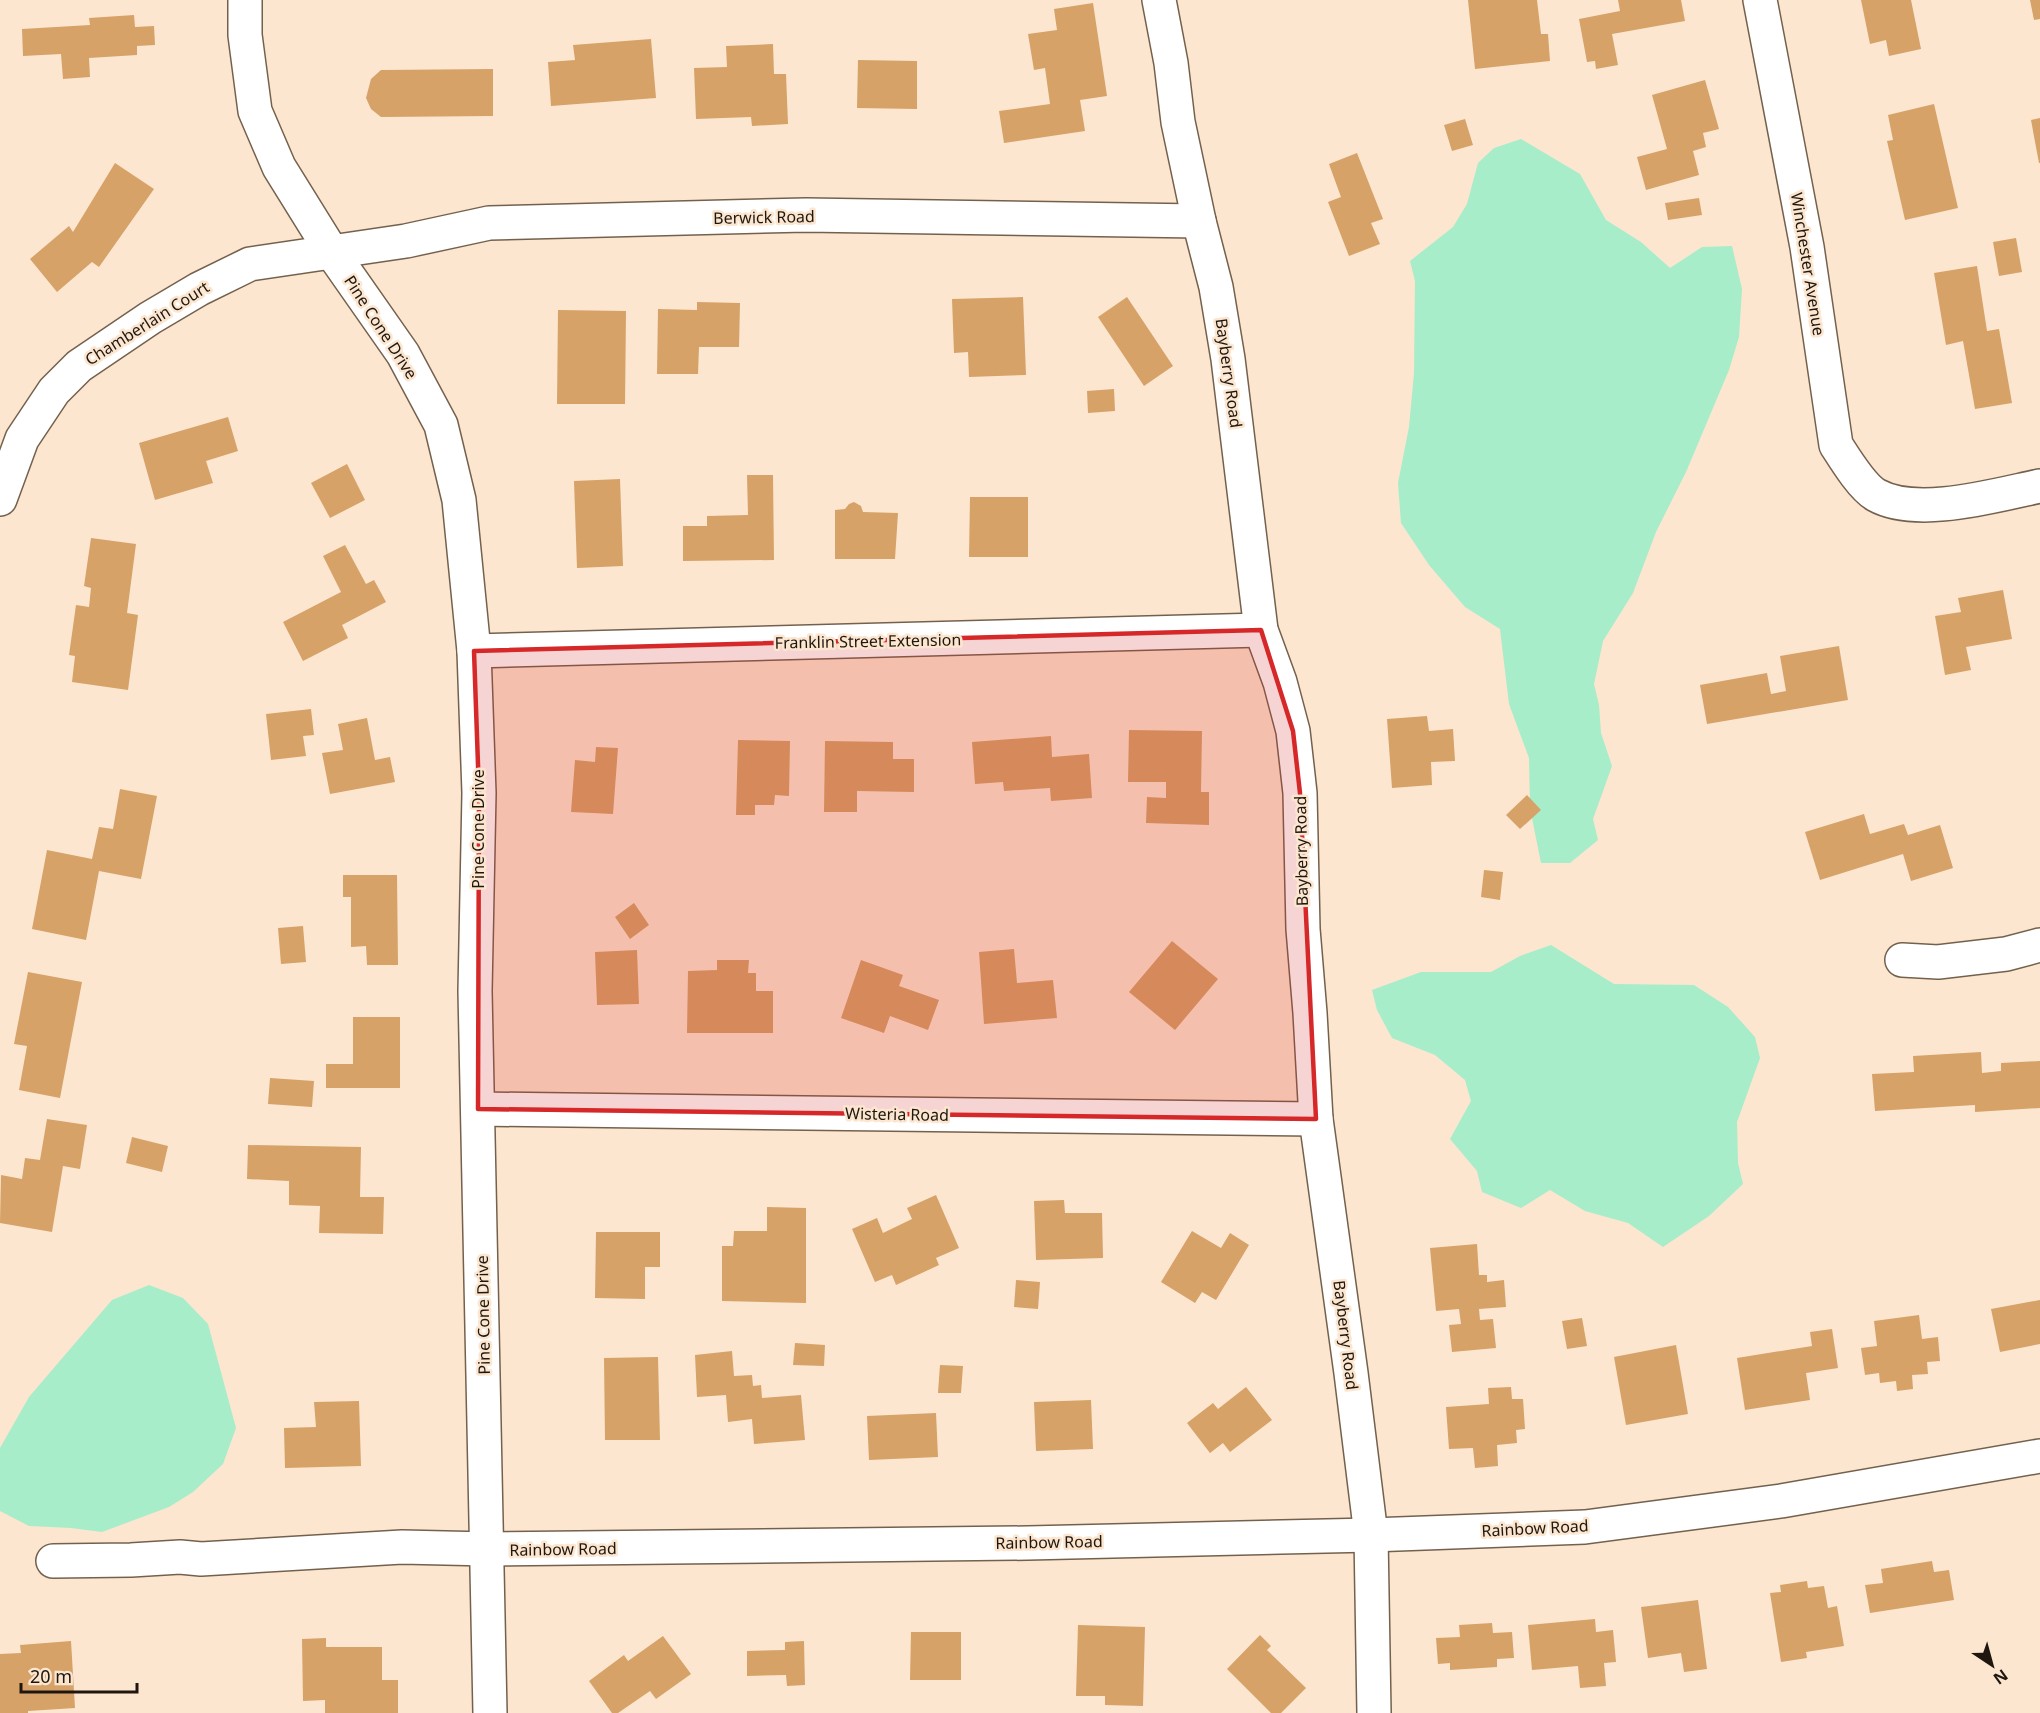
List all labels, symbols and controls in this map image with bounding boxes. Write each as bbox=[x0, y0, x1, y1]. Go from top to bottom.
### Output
street label: Winchester Avenue bbox=[1786, 191, 1830, 337]
street label: Berwick Road bbox=[713, 205, 815, 229]
street label: Pine Cone Drive bbox=[339, 271, 423, 383]
street label: Chamberlain Court bbox=[81, 276, 214, 370]
street label: Bayberry Road bbox=[1210, 317, 1248, 429]
street label: Franklin Street Extension bbox=[775, 628, 961, 654]
street label: Pine Cone Drive bbox=[467, 769, 489, 889]
street label: Bayberry Road bbox=[1289, 796, 1313, 906]
street label: Wisteria Road bbox=[845, 1102, 949, 1126]
street label: Pine Cone Drive bbox=[471, 1255, 495, 1375]
street label: Bayberry Road bbox=[1328, 1279, 1364, 1391]
street label: Rainbow Road bbox=[1481, 1514, 1589, 1542]
street label: Rainbow Road bbox=[995, 1530, 1103, 1554]
street label: Rainbow Road bbox=[509, 1537, 617, 1561]
north arrow bbox=[1962, 1635, 2022, 1695]
scale bar bbox=[21, 1656, 136, 1694]
text: 20 m bbox=[30, 1664, 72, 1688]
text: N bbox=[1989, 1664, 2013, 1690]

